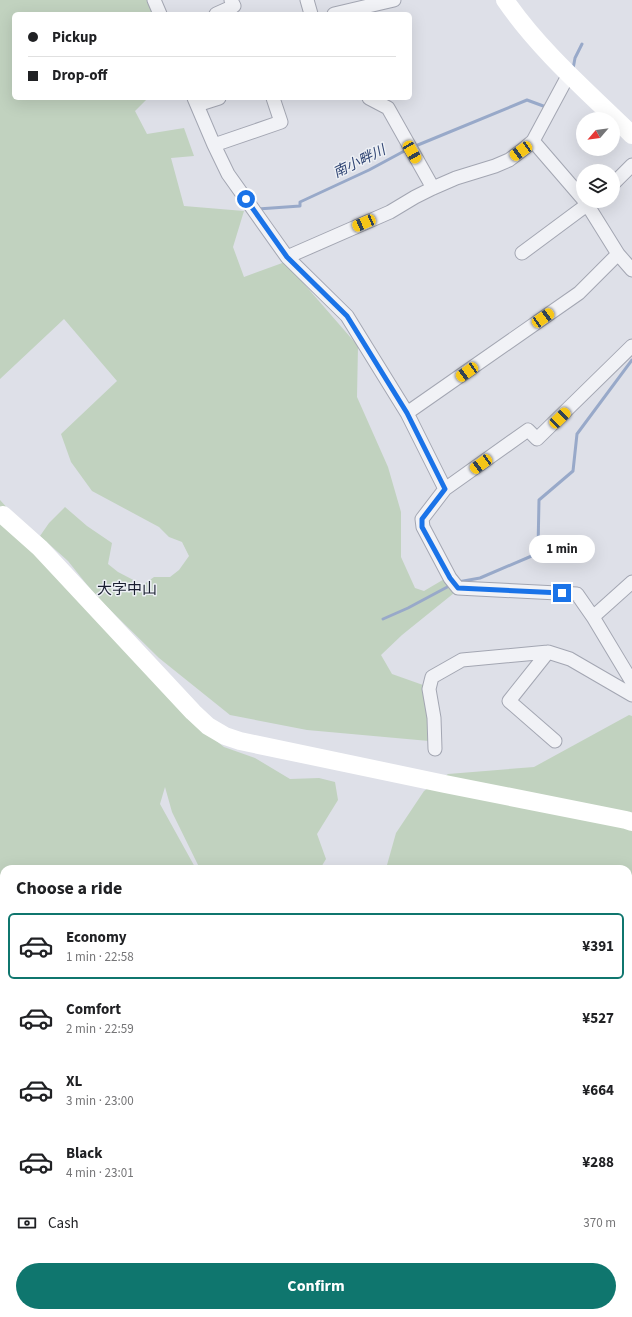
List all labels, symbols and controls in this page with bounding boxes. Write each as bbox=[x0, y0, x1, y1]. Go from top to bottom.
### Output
text: Pickup bbox=[52, 27, 97, 48]
text: Drop-off bbox=[52, 65, 107, 86]
north arrow bbox=[576, 112, 620, 156]
map controls bbox=[576, 112, 620, 208]
car bbox=[401, 139, 423, 165]
car bbox=[508, 139, 534, 163]
water label: 南小畔川 bbox=[330, 140, 391, 183]
button: layers bbox=[576, 164, 620, 208]
route start bbox=[237, 190, 255, 208]
car bbox=[351, 213, 377, 233]
car bbox=[530, 306, 556, 330]
car bbox=[454, 360, 480, 384]
car bbox=[547, 405, 573, 431]
car bbox=[468, 452, 494, 476]
callout: 1 min bbox=[529, 535, 595, 563]
text: 1 min bbox=[546, 540, 578, 558]
district label: 大字中山 bbox=[97, 579, 157, 600]
route end bbox=[553, 584, 571, 602]
text: Choose a ride bbox=[16, 876, 122, 901]
text: Economy bbox=[66, 927, 127, 948]
icon: car bbox=[18, 928, 54, 964]
text: ¥391 bbox=[582, 936, 614, 957]
text: 1 min · 22:58 bbox=[66, 948, 134, 966]
text: Comfort bbox=[66, 999, 121, 1020]
icon: car bbox=[18, 1000, 54, 1036]
text: ¥527 bbox=[582, 1008, 614, 1029]
text: 2 min · 22:59 bbox=[66, 1020, 134, 1038]
text: XL bbox=[66, 1071, 82, 1092]
icon: car bbox=[18, 1072, 54, 1108]
text: ¥664 bbox=[582, 1080, 614, 1101]
text: 3 min · 23:00 bbox=[66, 1092, 134, 1110]
text: Black bbox=[66, 1143, 103, 1164]
icon: car bbox=[18, 1144, 54, 1180]
text: ¥288 bbox=[582, 1152, 614, 1173]
text: 4 min · 23:01 bbox=[66, 1164, 134, 1182]
icon: cash bbox=[16, 1212, 38, 1234]
text: Cash bbox=[48, 1213, 79, 1234]
text: 370 m bbox=[583, 1214, 616, 1232]
button: Confirm bbox=[16, 1263, 616, 1309]

